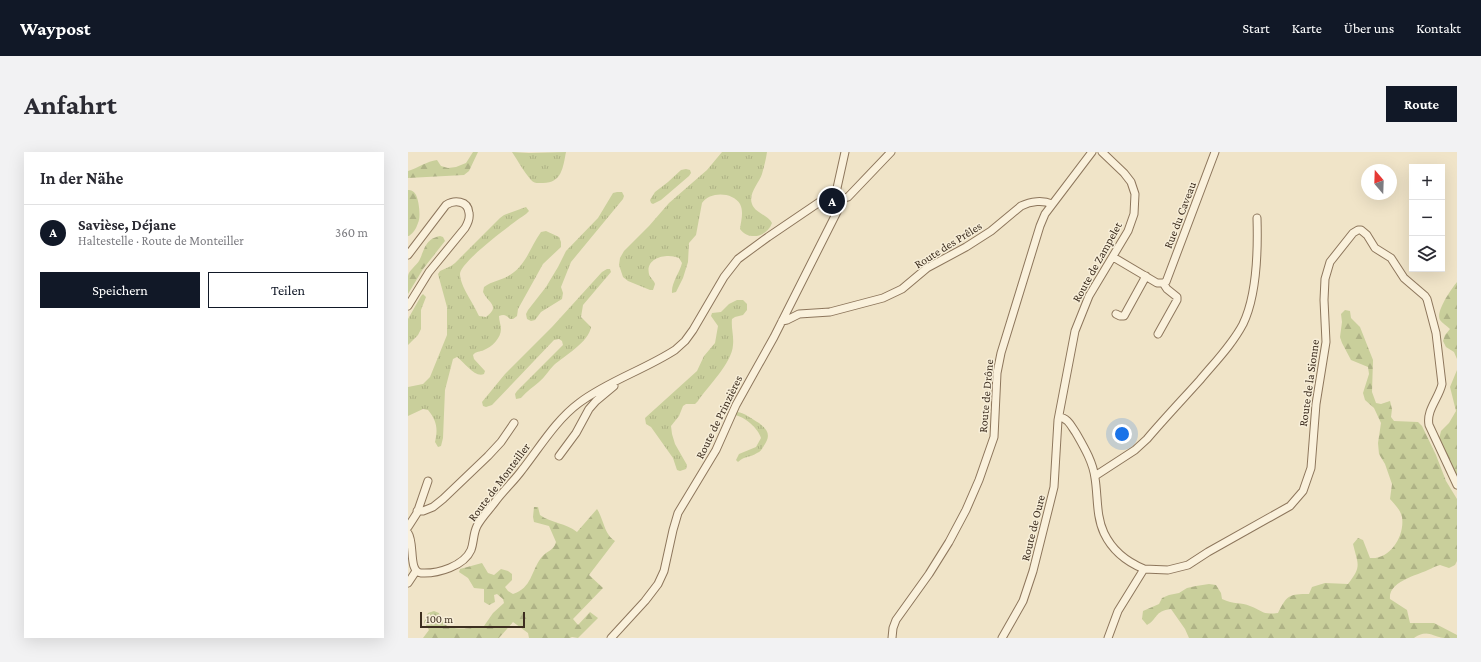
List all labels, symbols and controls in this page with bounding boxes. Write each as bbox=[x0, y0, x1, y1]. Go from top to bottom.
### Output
text: Waypost bbox=[20, 18, 91, 39]
text: Start bbox=[1243, 20, 1270, 36]
text: Karte bbox=[1292, 20, 1322, 36]
text: Über uns bbox=[1344, 20, 1394, 36]
text: Kontakt bbox=[1416, 20, 1461, 36]
button: Route bbox=[1386, 86, 1457, 122]
text: Anfahrt bbox=[24, 89, 117, 120]
north arrow bbox=[1361, 164, 1397, 200]
map controls bbox=[1409, 164, 1445, 272]
button: + bbox=[1409, 164, 1445, 200]
text: In der Nähe bbox=[40, 169, 123, 188]
street label: Rue du Caveau bbox=[1161, 179, 1199, 250]
pin: A bbox=[819, 186, 845, 216]
button: − bbox=[1409, 200, 1445, 236]
text: Savièse, Déjane bbox=[78, 217, 176, 233]
street label: Route des Prêles bbox=[912, 218, 985, 271]
street label: Route de Zampelet bbox=[1069, 219, 1125, 305]
text: A bbox=[49, 225, 57, 240]
text: 360 m bbox=[335, 225, 368, 240]
text: Haltestelle · Route de Monteiller bbox=[78, 233, 244, 248]
button: layers bbox=[1409, 236, 1445, 272]
button: Speichern bbox=[40, 272, 200, 308]
button: Teilen bbox=[208, 272, 368, 308]
street label: Route de la Sionne bbox=[1296, 339, 1322, 427]
street label: Route de Drône bbox=[976, 359, 996, 433]
street label: Route de Prinzières bbox=[693, 373, 745, 461]
your location bbox=[1112, 424, 1132, 444]
street label: Route de Monteiller bbox=[465, 439, 533, 524]
street label: Route de Oure bbox=[1018, 493, 1048, 563]
scale bar bbox=[420, 610, 525, 629]
text: 100 m bbox=[426, 613, 453, 625]

